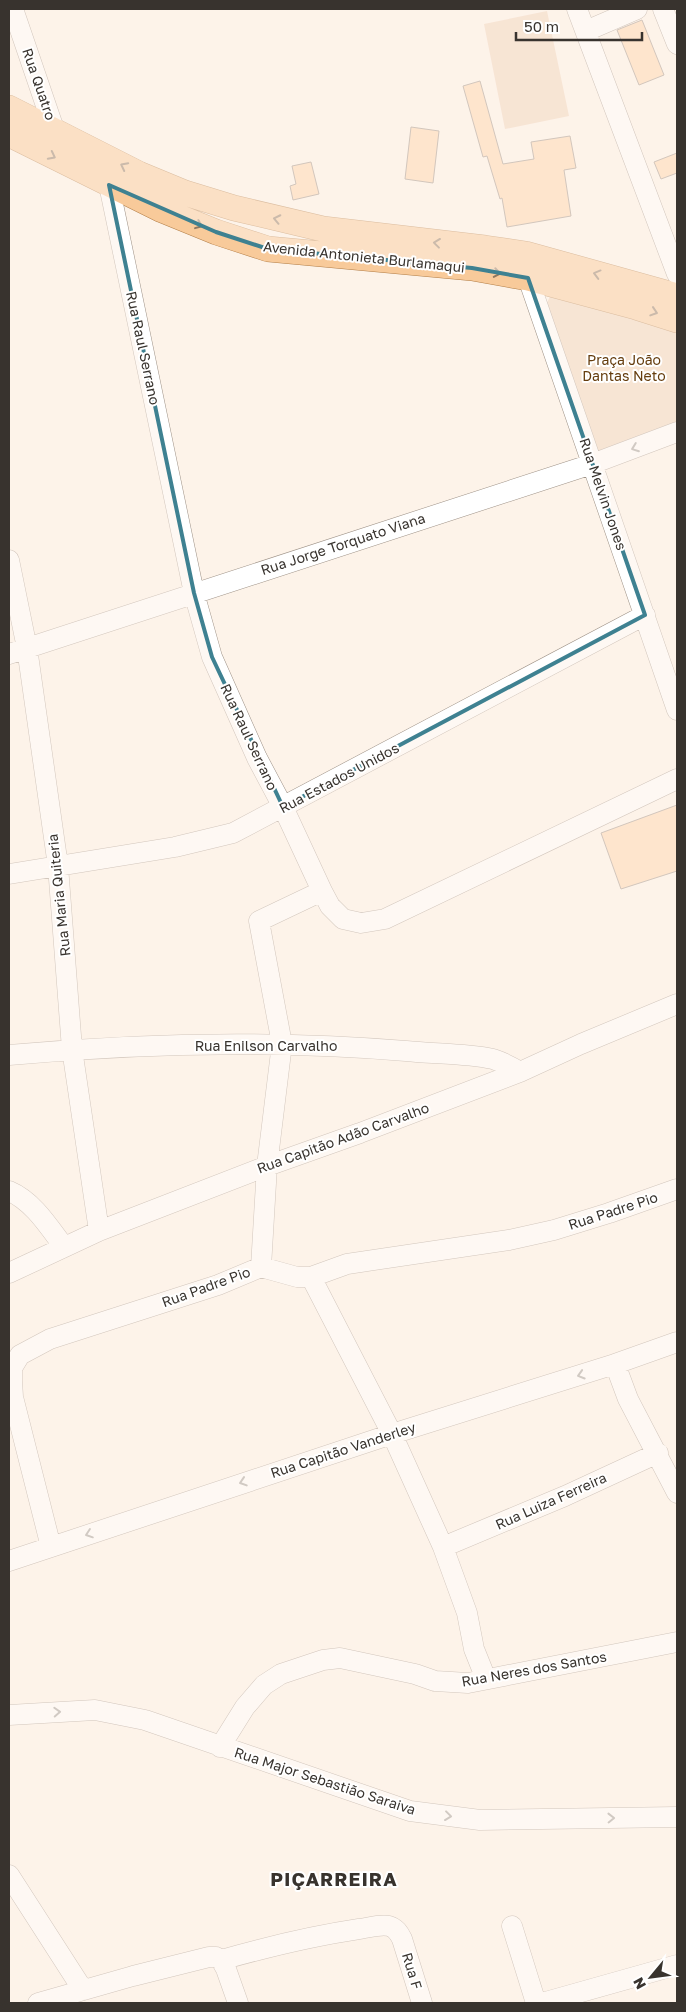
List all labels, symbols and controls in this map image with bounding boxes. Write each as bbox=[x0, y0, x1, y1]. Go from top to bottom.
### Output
scale bar bbox=[516, 10, 642, 42]
text: 50 m bbox=[524, 17, 559, 35]
street label: Rua Quatro bbox=[19, 46, 60, 122]
one-way arrow bbox=[47, 150, 56, 160]
one-way arrow bbox=[120, 162, 129, 172]
one-way arrow bbox=[272, 214, 281, 225]
one-way arrow bbox=[195, 219, 203, 229]
street label: Avenida Antonieta Burlamaqui bbox=[262, 237, 466, 276]
one-way arrow bbox=[433, 238, 441, 249]
one-way arrow bbox=[492, 267, 501, 277]
one-way arrow bbox=[592, 269, 601, 280]
street label: Rua Raul Serrano bbox=[123, 290, 164, 406]
one-way arrow bbox=[649, 307, 658, 317]
park label: Praça João Dantas Neto bbox=[582, 351, 666, 384]
street label: Rua Melvin Jones bbox=[576, 436, 631, 552]
one-way arrow bbox=[631, 442, 639, 452]
street label: Rua Jorge Torquato Viana bbox=[258, 509, 427, 578]
street label: Rua Raul Serrano bbox=[217, 681, 282, 793]
street label: Rua Estados Unidos bbox=[276, 739, 402, 816]
street label: Rua Maria Quiteria bbox=[44, 833, 73, 957]
street label: Rua Enilson Carvalho bbox=[195, 1037, 337, 1054]
street label: Rua Capitão Adão Carvalho bbox=[254, 1098, 431, 1177]
street label: Rua Padre Pio bbox=[566, 1188, 660, 1233]
street label: Rua Padre Pio bbox=[159, 1263, 252, 1310]
one-way arrow bbox=[578, 1369, 586, 1379]
street label: Rua Capitão Vanderley bbox=[268, 1418, 418, 1481]
street label: Rua Luiza Ferreira bbox=[493, 1468, 609, 1533]
one-way arrow bbox=[239, 1476, 248, 1486]
one-way arrow bbox=[85, 1528, 94, 1538]
street label: Rua Neres dos Santos bbox=[460, 1647, 608, 1690]
one-way arrow bbox=[54, 1707, 62, 1718]
street label: Rua Major Sebastião Saraiva bbox=[232, 1743, 418, 1818]
one-way arrow bbox=[444, 1810, 453, 1820]
one-way arrow bbox=[607, 1813, 615, 1823]
district label: PIÇARREIRA bbox=[270, 1867, 398, 1890]
street label: Rua F bbox=[399, 1950, 426, 1991]
north arrow bbox=[626, 1952, 676, 2002]
text: N bbox=[629, 1975, 649, 1992]

